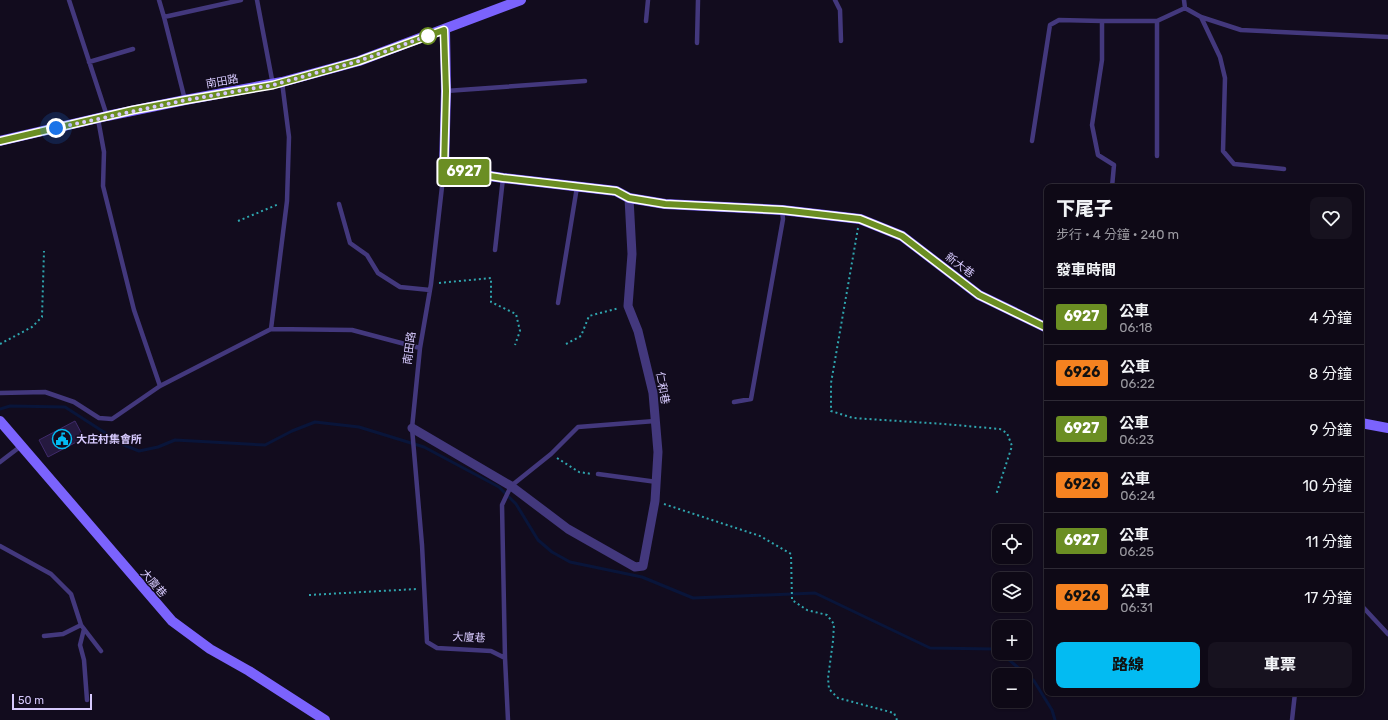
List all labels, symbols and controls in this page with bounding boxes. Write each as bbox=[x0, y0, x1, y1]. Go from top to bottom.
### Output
unlabelled marker bbox=[419, 27, 437, 45]
street label: 南田路 bbox=[205, 72, 239, 91]
your location bbox=[46, 118, 66, 138]
line badge: 6927 bbox=[436, 159, 492, 185]
text: 6927 bbox=[446, 163, 482, 180]
text: 下尾子 bbox=[1056, 197, 1113, 220]
button: heart bbox=[1310, 197, 1352, 239]
text: 步行 · 4 分鐘 · 240 m bbox=[1056, 227, 1179, 242]
street label: 新大巷 bbox=[943, 250, 977, 281]
text: 發車時間 bbox=[1056, 261, 1116, 279]
text: 公車 bbox=[1119, 302, 1149, 320]
text: 6927 bbox=[1064, 308, 1099, 325]
text: 4 分鐘 bbox=[1309, 309, 1352, 327]
text: 06:18 bbox=[1119, 320, 1152, 335]
street label: 南田路 bbox=[401, 331, 418, 365]
text: 公車 bbox=[1120, 358, 1150, 376]
text: 6926 bbox=[1064, 364, 1100, 381]
text: 8 分鐘 bbox=[1309, 365, 1352, 383]
street label: 仁和巷 bbox=[653, 371, 672, 405]
text: 06:22 bbox=[1120, 376, 1155, 391]
text: 公車 bbox=[1119, 414, 1149, 432]
text: 6927 bbox=[1064, 420, 1099, 437]
text: 9 分鐘 bbox=[1309, 421, 1352, 439]
public building icon: 大庄村集會所 bbox=[51, 428, 73, 450]
text: 06:23 bbox=[1119, 432, 1154, 447]
place label: 大庄村集會所 bbox=[76, 433, 142, 446]
text: 公車 bbox=[1120, 470, 1150, 488]
text: 6926 bbox=[1064, 476, 1100, 493]
text: 10 分鐘 bbox=[1302, 477, 1352, 495]
text: 06:24 bbox=[1120, 488, 1155, 503]
map controls bbox=[992, 524, 1032, 708]
button: locate bbox=[992, 524, 1032, 564]
text: 公車 bbox=[1119, 526, 1149, 544]
text: 6927 bbox=[1064, 532, 1099, 549]
text: 11 分鐘 bbox=[1305, 533, 1352, 551]
text: 06:25 bbox=[1119, 544, 1154, 559]
street label: 大廈巷 bbox=[138, 567, 169, 600]
button: layers bbox=[992, 572, 1032, 612]
text: 公車 bbox=[1120, 582, 1150, 600]
text: 6926 bbox=[1064, 588, 1100, 605]
text: 17 分鐘 bbox=[1304, 589, 1352, 607]
text: 06:31 bbox=[1120, 600, 1153, 615]
button: + bbox=[992, 620, 1032, 660]
street label: 大廈巷 bbox=[452, 630, 486, 645]
button: 路線 bbox=[1056, 642, 1200, 688]
button: 車票 bbox=[1208, 642, 1352, 688]
button: − bbox=[992, 668, 1032, 708]
scale bar bbox=[12, 692, 92, 711]
text: 50 m bbox=[18, 694, 44, 707]

